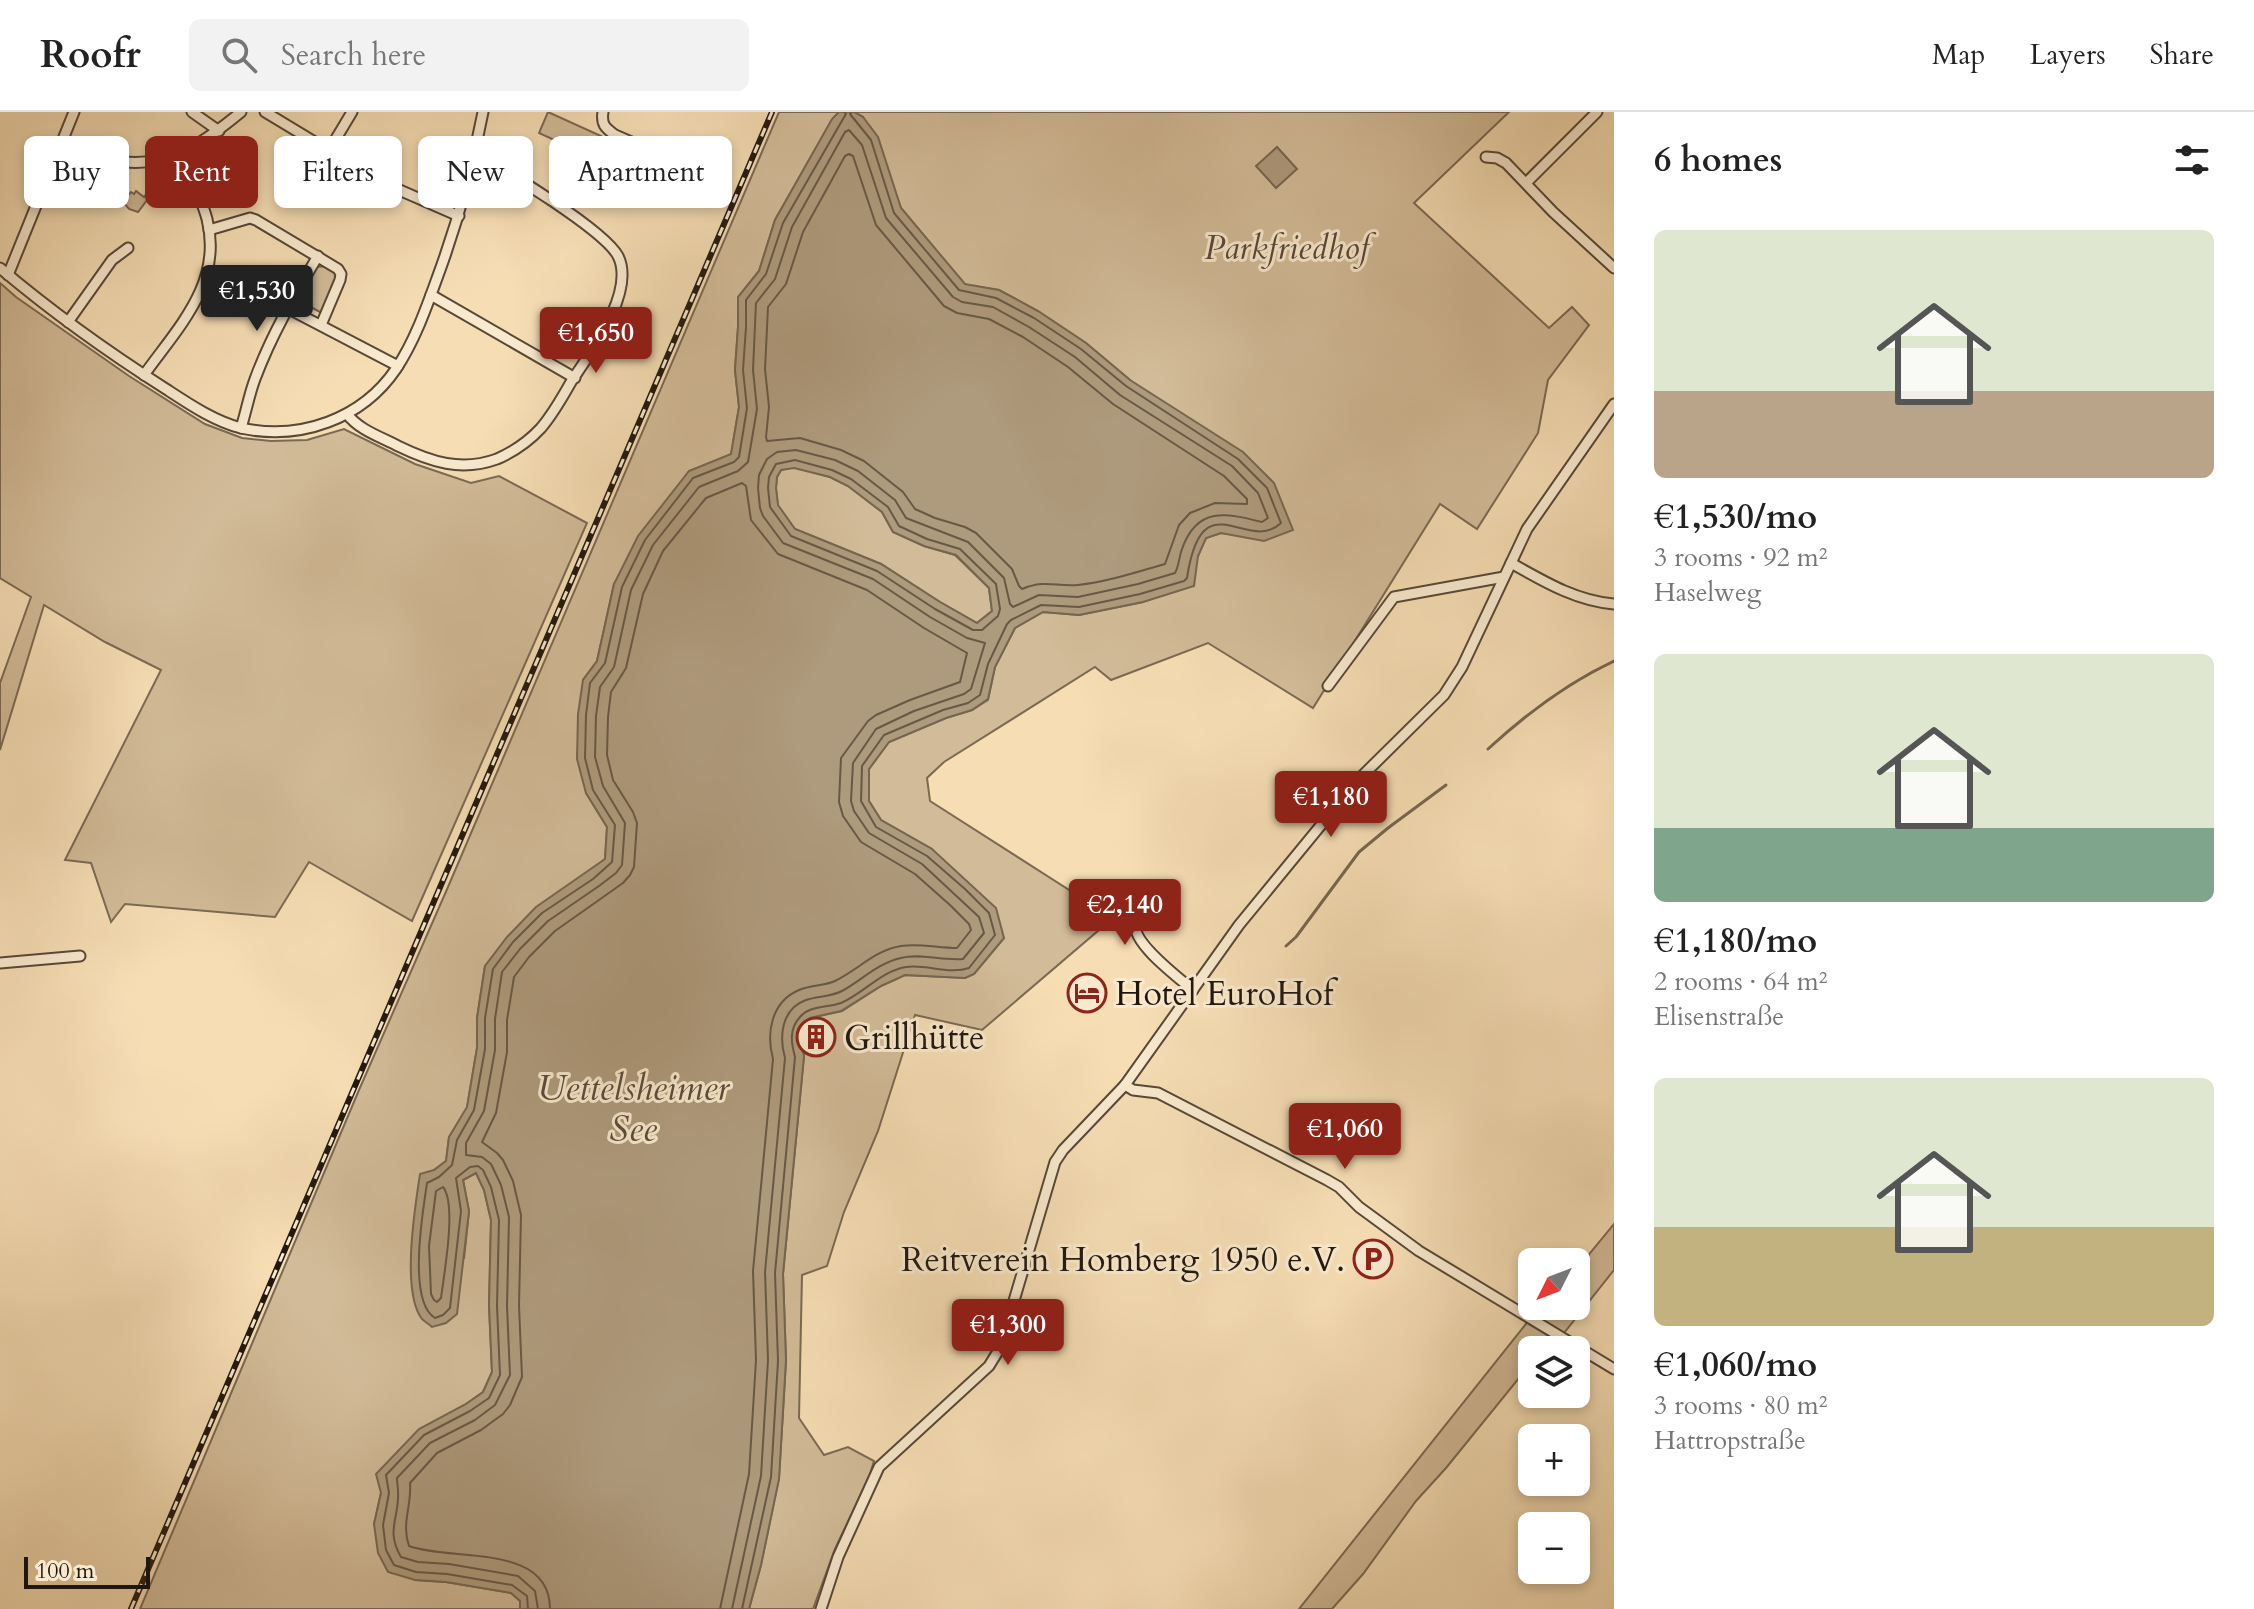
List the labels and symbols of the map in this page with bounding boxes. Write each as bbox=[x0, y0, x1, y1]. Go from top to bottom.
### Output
park label: Parkfriedhof bbox=[1204, 225, 1377, 271]
pin: €1,530 bbox=[192, 265, 322, 333]
pin: €1,650 bbox=[531, 307, 661, 375]
pin: €1,180 bbox=[1266, 771, 1396, 839]
pin: €2,140 bbox=[1060, 879, 1190, 947]
place label: Hotel EuroHof bbox=[1115, 971, 1339, 1017]
hotel icon: Hotel EuroHof bbox=[1066, 972, 1108, 1014]
place label: Grillhütte bbox=[844, 1015, 984, 1061]
building icon: Grillhütte bbox=[795, 1016, 837, 1058]
water label: Uettelsheimer See bbox=[537, 1064, 730, 1154]
pin: €1,060 bbox=[1280, 1103, 1410, 1171]
place label: Reitverein Homberg 1950 e.V. bbox=[901, 1237, 1345, 1283]
parking icon: Reitverein Homberg 1950 e.V. bbox=[1352, 1238, 1394, 1280]
north arrow bbox=[1518, 1248, 1590, 1320]
pin: €1,300 bbox=[943, 1299, 1073, 1367]
scale bar bbox=[24, 1553, 150, 1589]

